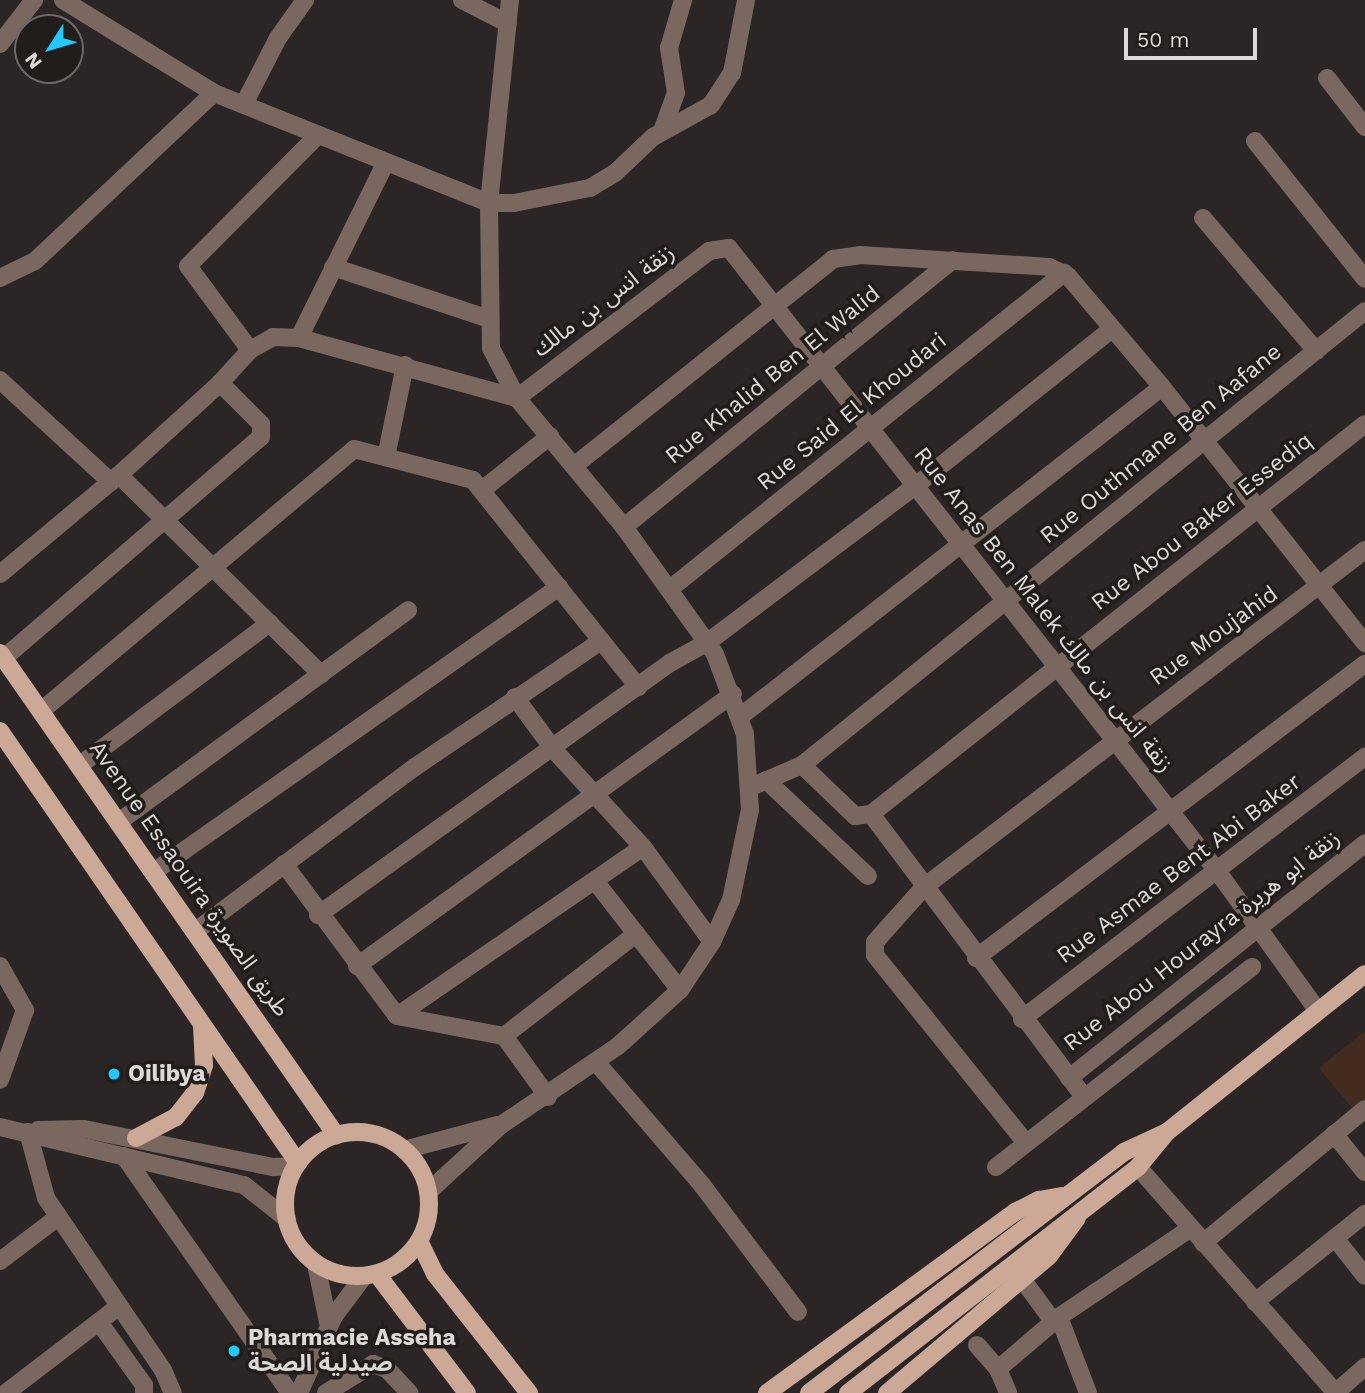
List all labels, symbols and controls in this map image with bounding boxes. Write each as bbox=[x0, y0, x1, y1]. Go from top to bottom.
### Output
north arrow bbox=[14, 14, 84, 84]
scale bar bbox=[1127, 14, 1260, 58]
text: 50 m bbox=[1137, 27, 1189, 52]
text: N bbox=[20, 48, 47, 73]
street label: زنقة انس بن مالك bbox=[528, 239, 680, 363]
street label: Rue Khalid Ben El Walid bbox=[659, 279, 887, 471]
street label: Rue Said El Khoudari bbox=[752, 327, 952, 497]
street label: Rue Outhmane Ben Aafane bbox=[1034, 338, 1288, 550]
street label: Rue Abou Baker Essediq bbox=[1086, 427, 1318, 617]
street label: Rue Anas Ben Malek زنقة انس بن مالك bbox=[907, 441, 1179, 779]
street label: Rue Moujahid bbox=[1145, 580, 1283, 692]
street label: Avenue Essaouira طريق الصويرة bbox=[83, 736, 295, 1022]
street label: Rue Asmae Bent Abi Baker bbox=[1051, 768, 1307, 970]
street label: Rue Abou Hourayra زنقة ابو هريرة bbox=[1058, 824, 1346, 1058]
place label: Oilibya bbox=[128, 1060, 206, 1088]
marker: Oilibya bbox=[106, 1066, 122, 1082]
place label: Pharmacie Asseha صيدلية الصحة bbox=[248, 1324, 456, 1378]
marker: Pharmacie Asseha صيدلية الصحة bbox=[226, 1343, 242, 1359]

